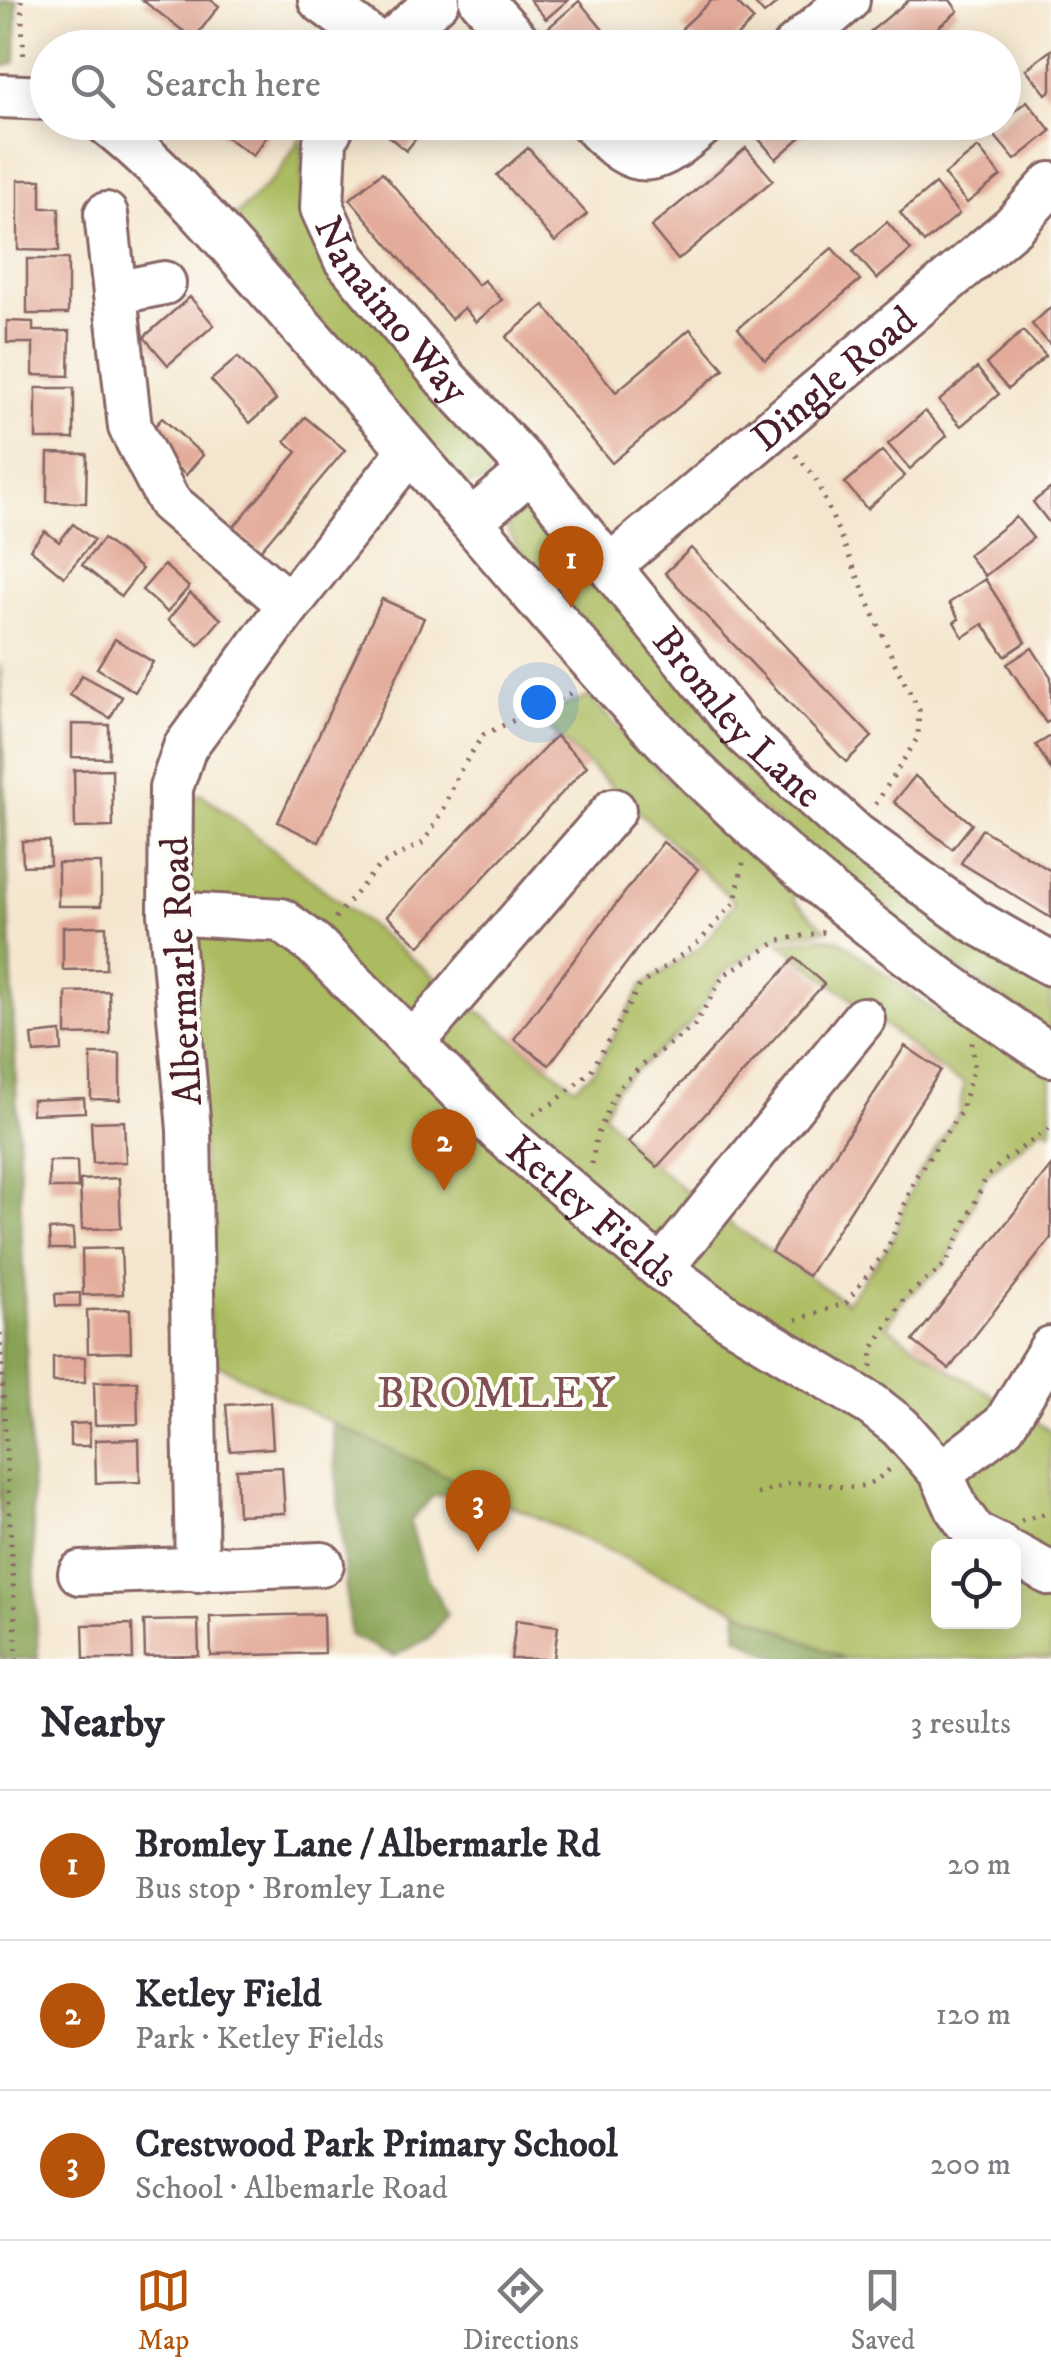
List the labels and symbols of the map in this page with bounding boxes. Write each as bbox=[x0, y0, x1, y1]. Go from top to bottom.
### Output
street label: Nanaimo Way bbox=[301, 209, 479, 416]
street label: Dingle Road bbox=[742, 296, 928, 464]
pin: 1 bbox=[538, 526, 604, 608]
street label: Bromley Lane bbox=[640, 618, 832, 820]
your location bbox=[513, 677, 564, 728]
street label: Albermarle Road bbox=[151, 835, 215, 1107]
pin: 2 bbox=[412, 1108, 476, 1191]
street label: Ketley Fields bbox=[495, 1126, 686, 1300]
district label: BROMLEY bbox=[377, 1366, 617, 1422]
pin: 3 bbox=[446, 1470, 510, 1552]

